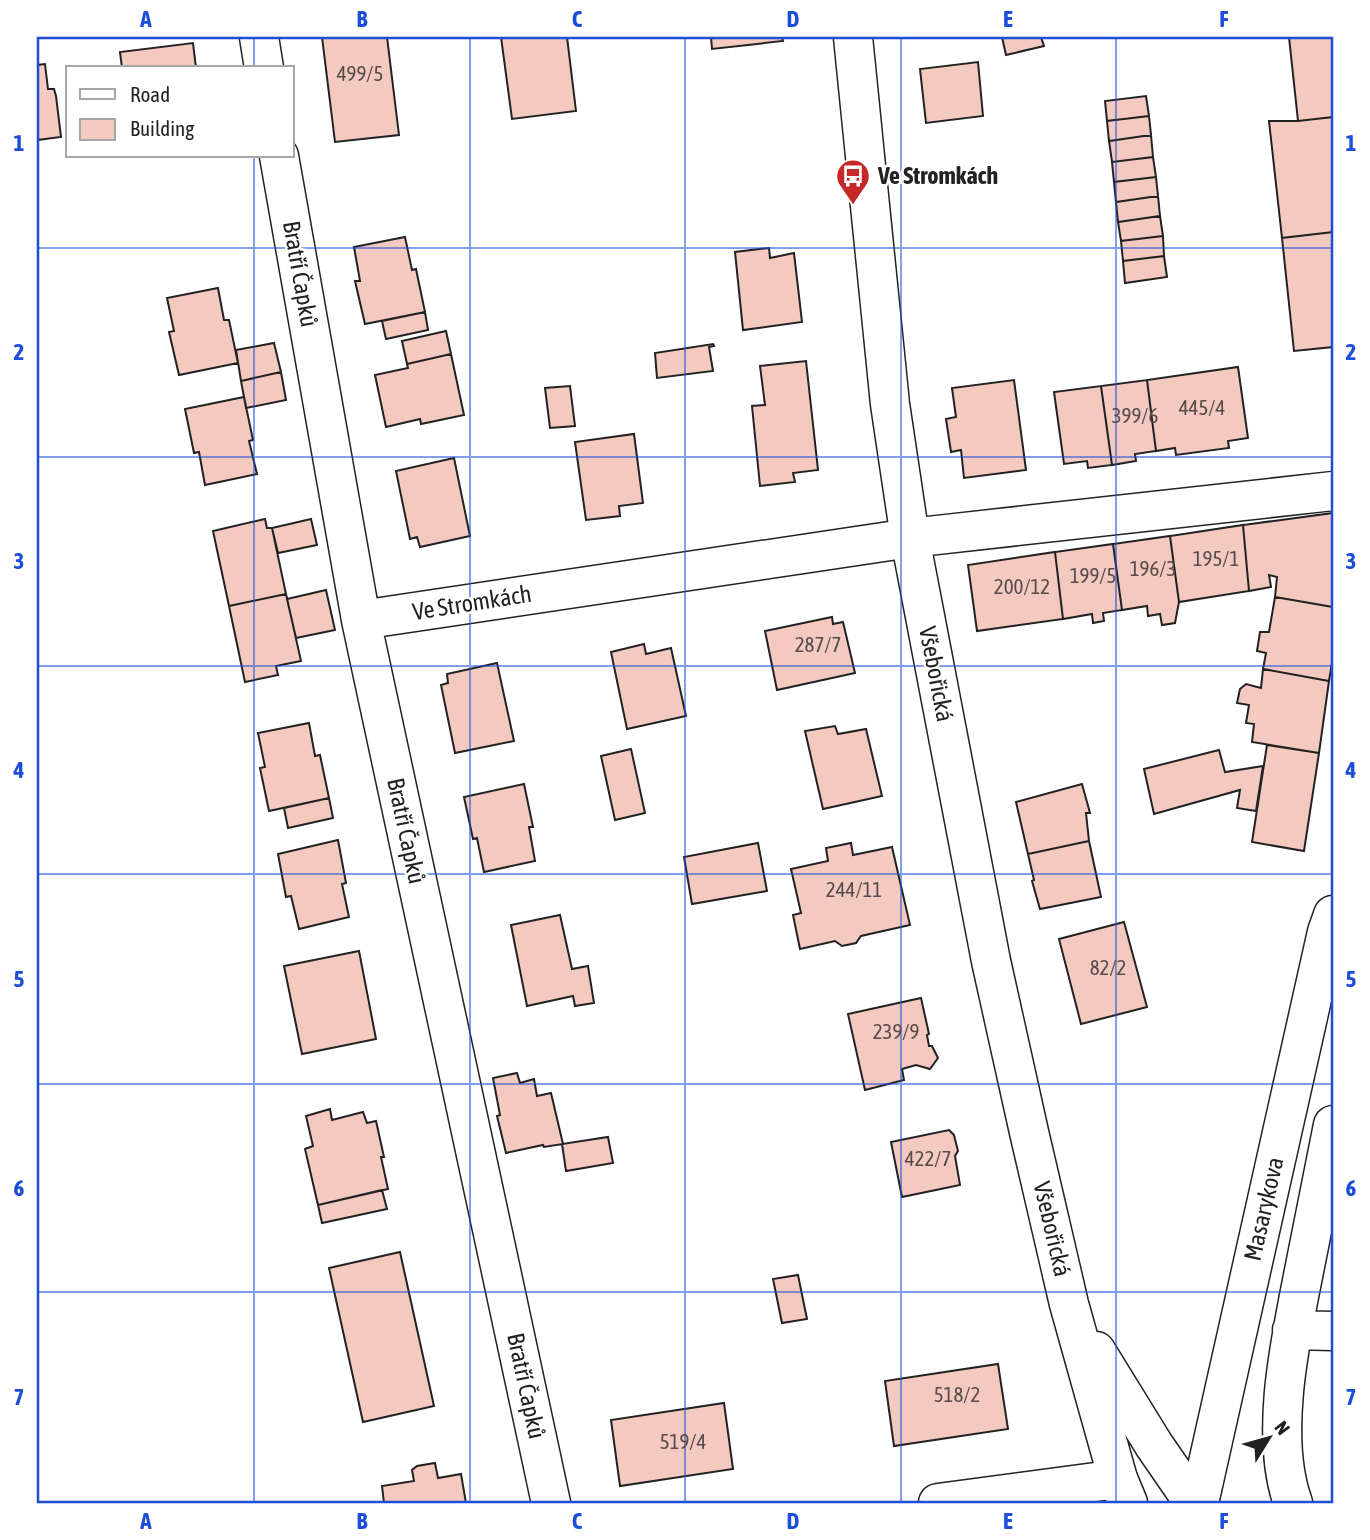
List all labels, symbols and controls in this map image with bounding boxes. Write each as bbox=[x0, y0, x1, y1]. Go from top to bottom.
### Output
text: A bbox=[139, 6, 152, 32]
text: B bbox=[357, 6, 368, 32]
text: C bbox=[572, 6, 583, 32]
text: D bbox=[787, 6, 800, 32]
text: E bbox=[1003, 6, 1013, 32]
text: F bbox=[1219, 6, 1229, 32]
house number: 499/5 bbox=[337, 61, 383, 85]
legend bbox=[66, 66, 294, 158]
text: Road bbox=[130, 82, 170, 106]
text: Building bbox=[130, 116, 194, 140]
text: 1 bbox=[14, 130, 25, 156]
text: 1 bbox=[1346, 130, 1357, 156]
bus stop icon: Ve Stromkách bbox=[834, 157, 872, 206]
place label: Ve Stromkách bbox=[877, 162, 998, 189]
street label: Bratří Čapků bbox=[278, 219, 323, 329]
text: 2 bbox=[14, 339, 24, 365]
text: 2 bbox=[1346, 339, 1356, 365]
house number: 445/4 bbox=[1179, 395, 1225, 419]
house number: 399/6 bbox=[1112, 403, 1158, 427]
house number: 195/1 bbox=[1193, 546, 1239, 570]
text: 3 bbox=[14, 548, 24, 574]
text: 3 bbox=[1346, 548, 1356, 574]
house number: 196/3 bbox=[1130, 556, 1176, 580]
house number: 199/5 bbox=[1070, 563, 1116, 587]
house number: 200/12 bbox=[994, 574, 1050, 598]
street label: Ve Stromkách bbox=[410, 580, 533, 625]
street label: Všebořická bbox=[914, 624, 959, 724]
house number: 287/7 bbox=[795, 632, 841, 656]
text: 4 bbox=[13, 757, 25, 783]
text: 4 bbox=[1345, 757, 1357, 783]
street label: Bratří Čapků bbox=[382, 776, 431, 886]
house number: 244/11 bbox=[826, 877, 882, 901]
house number: 82/2 bbox=[1090, 955, 1126, 979]
text: 5 bbox=[14, 966, 25, 992]
text: 5 bbox=[1346, 966, 1357, 992]
house number: 239/9 bbox=[873, 1019, 919, 1043]
house number: 422/7 bbox=[905, 1146, 951, 1170]
street label: Masarykova bbox=[1238, 1154, 1289, 1263]
text: 6 bbox=[14, 1175, 25, 1201]
text: 6 bbox=[1346, 1175, 1357, 1201]
street label: Všebořická bbox=[1028, 1179, 1076, 1279]
street label: Bratří Čapků bbox=[502, 1331, 551, 1441]
house number: 518/2 bbox=[934, 1382, 980, 1406]
text: 7 bbox=[14, 1384, 24, 1410]
text: 7 bbox=[1346, 1384, 1356, 1410]
north arrow bbox=[1234, 1404, 1304, 1474]
text: N bbox=[1270, 1417, 1295, 1439]
house number: 519/4 bbox=[660, 1429, 706, 1453]
text: A bbox=[139, 1508, 152, 1534]
text: B bbox=[357, 1508, 368, 1534]
text: C bbox=[572, 1508, 583, 1534]
text: D bbox=[787, 1508, 800, 1534]
text: E bbox=[1003, 1508, 1013, 1534]
text: F bbox=[1219, 1508, 1229, 1534]

